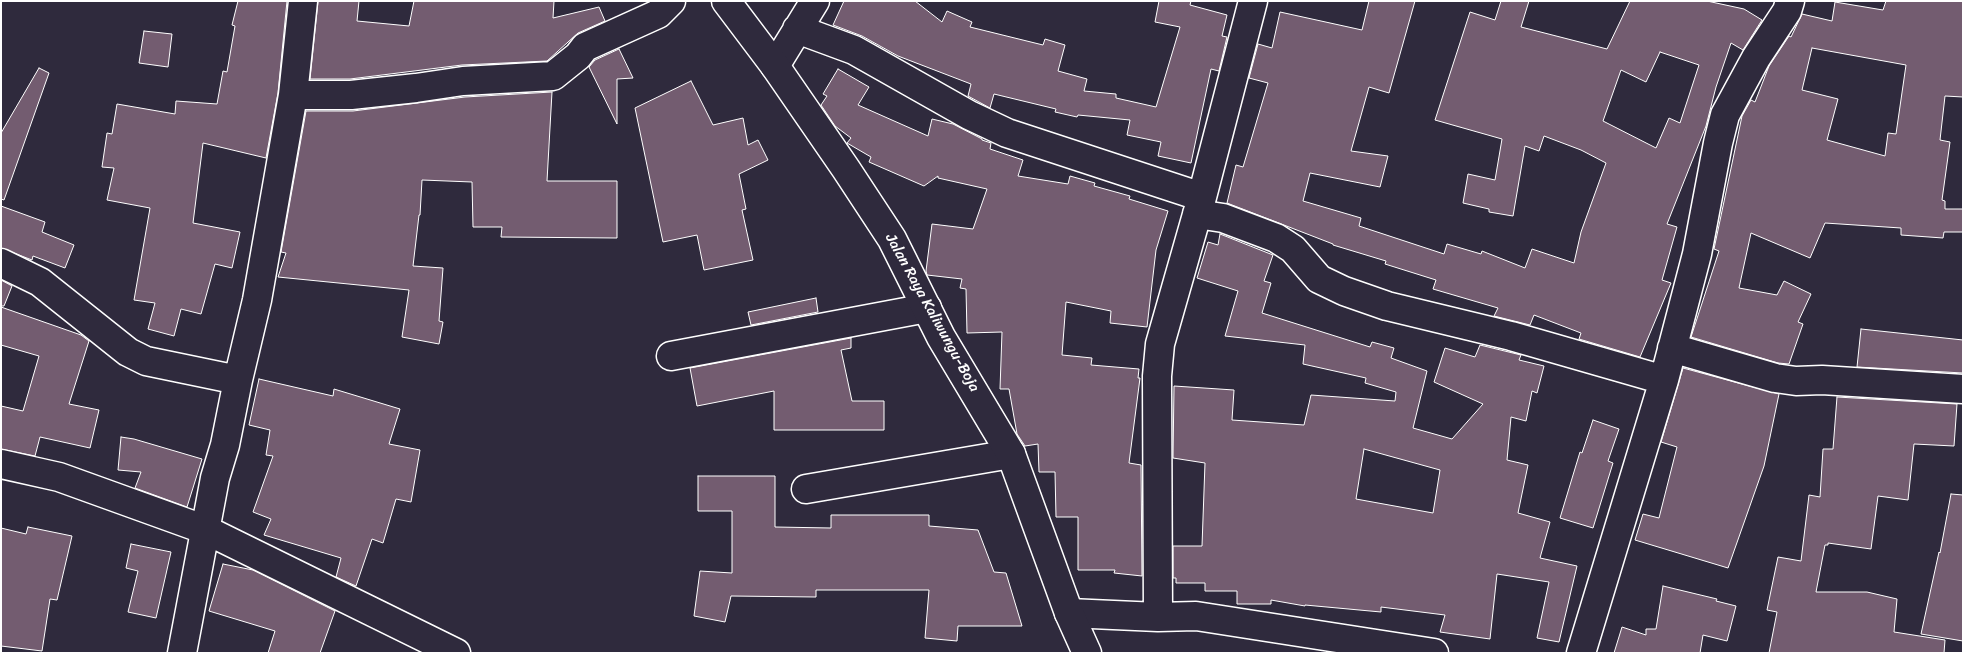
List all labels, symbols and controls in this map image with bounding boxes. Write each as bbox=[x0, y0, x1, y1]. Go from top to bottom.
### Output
street label: Jalan Raya Kaliwungu-Boja bbox=[881, 231, 983, 395]

